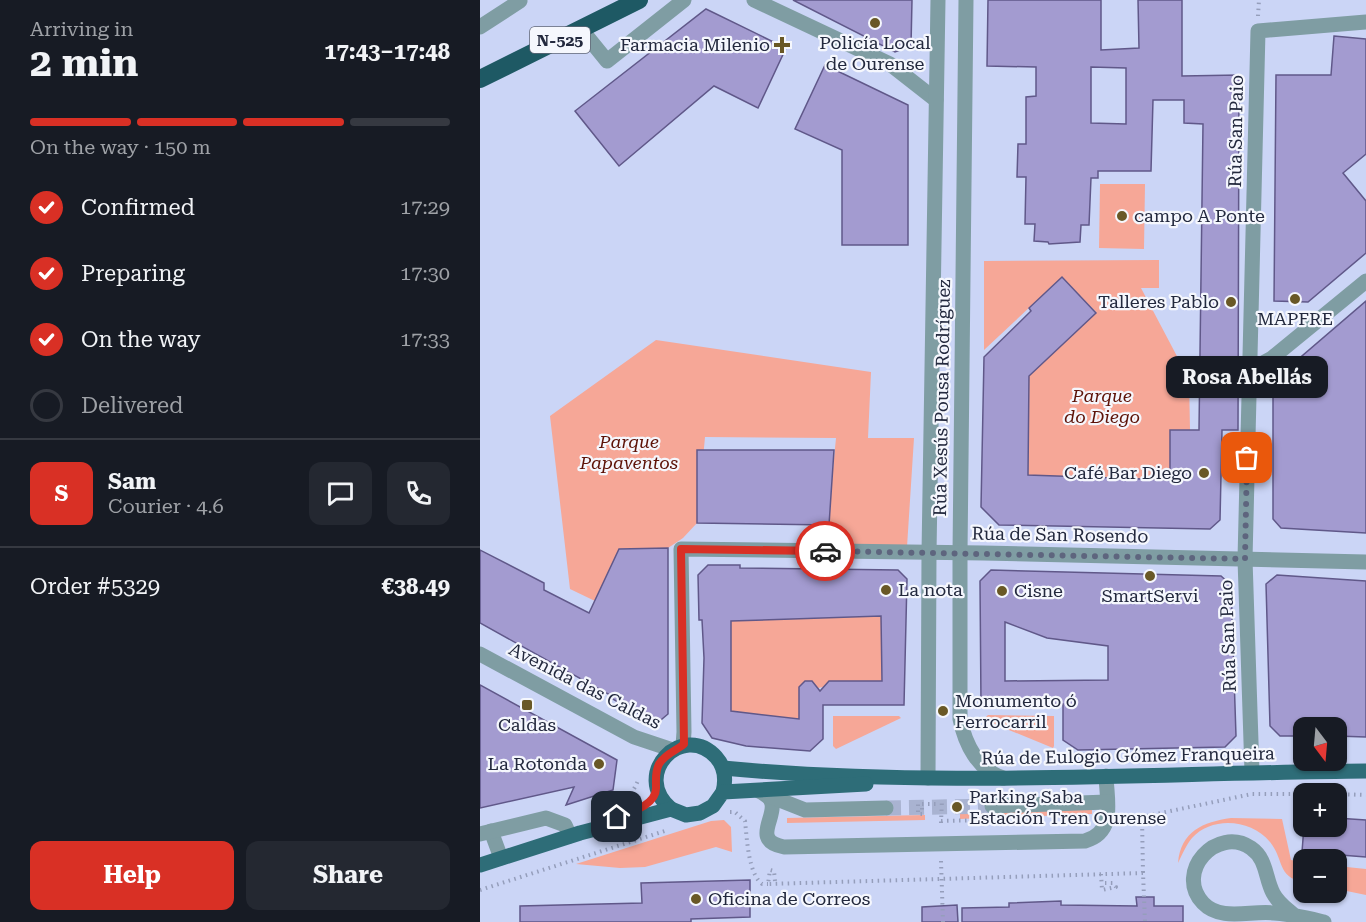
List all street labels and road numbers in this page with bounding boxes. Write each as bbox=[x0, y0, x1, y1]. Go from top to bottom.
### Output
road number: N-525 bbox=[530, 27, 590, 53]
street label: Rúa San Paio bbox=[1224, 75, 1247, 187]
street label: Rúa Xesús Pousa Rodríguez bbox=[929, 279, 954, 517]
street label: Rúa de San Rosendo bbox=[971, 522, 1149, 547]
street label: Rúa San Paio bbox=[1215, 579, 1240, 693]
street label: Avenida das Caldas bbox=[505, 638, 665, 734]
street label: Rúa de Eulogio Gómez Franqueira bbox=[981, 742, 1275, 769]

